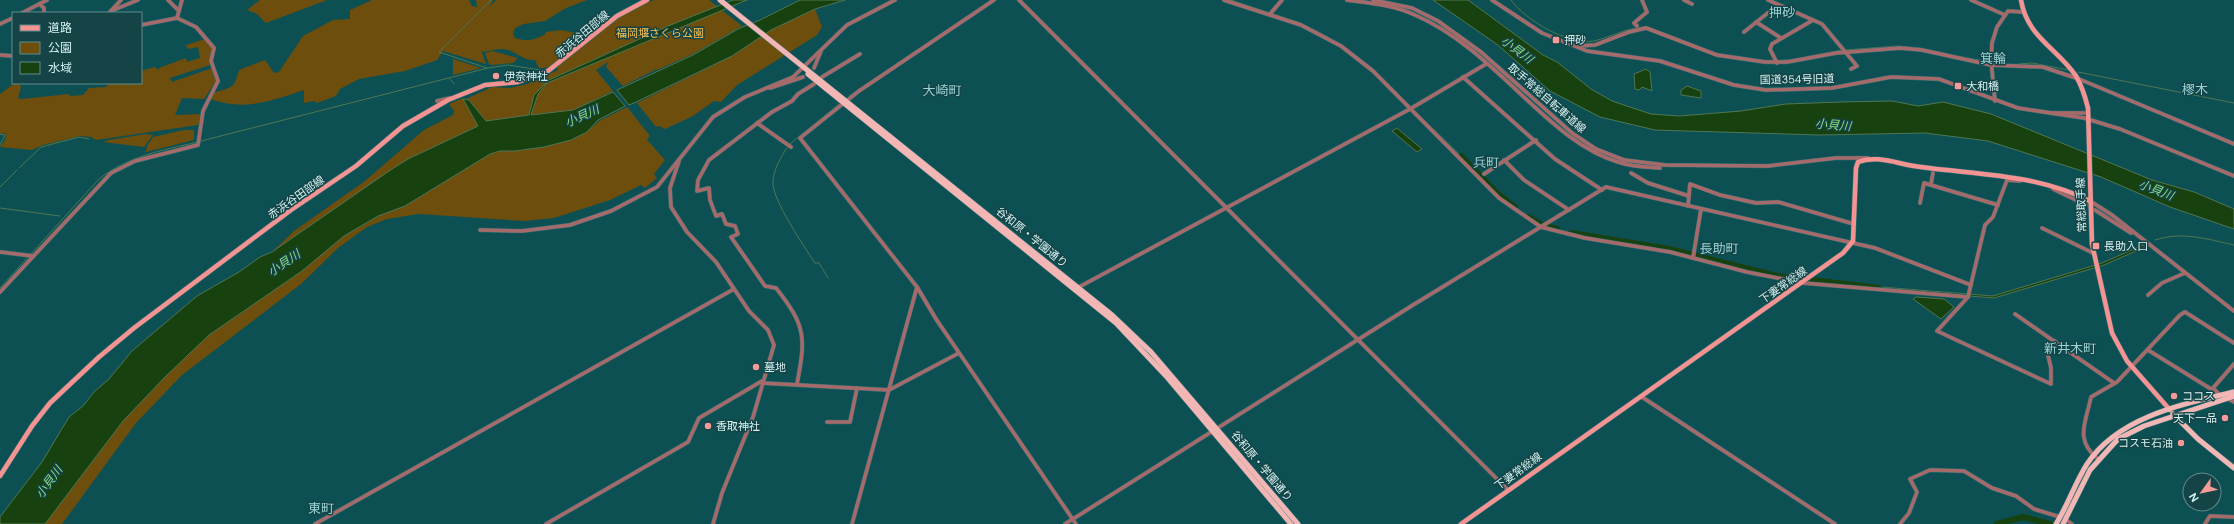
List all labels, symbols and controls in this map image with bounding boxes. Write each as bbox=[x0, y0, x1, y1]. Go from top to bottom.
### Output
district label: 押砂 bbox=[1769, 4, 1795, 21]
street label: 赤浜谷田部線 bbox=[552, 7, 612, 61]
legend bbox=[12, 12, 142, 84]
text: 道路 bbox=[48, 20, 72, 36]
park label: 福岡堰さくら公園 bbox=[616, 26, 704, 40]
water label: 小貝川 bbox=[1498, 33, 1538, 68]
place label: 押砂 bbox=[1564, 33, 1586, 47]
marker: 押砂 bbox=[1551, 35, 1561, 45]
text: 公園 bbox=[48, 40, 72, 56]
district label: 箕輪 bbox=[1980, 50, 2006, 67]
text: 水域 bbox=[48, 60, 72, 76]
street label: 取手常総自転車道線 bbox=[1505, 60, 1589, 136]
place label: 伊奈神社 bbox=[504, 69, 548, 83]
marker: 伊奈神社 bbox=[491, 71, 501, 81]
street label: 国道354号旧道 bbox=[1759, 71, 1835, 87]
place label: 大和橋 bbox=[1966, 79, 1999, 93]
marker: 大和橋 bbox=[1953, 81, 1963, 91]
district label: 樛木 bbox=[2182, 81, 2208, 98]
district label: 大崎町 bbox=[922, 82, 962, 99]
water label: 小貝川 bbox=[562, 101, 604, 131]
water label: 小貝川 bbox=[1814, 115, 1854, 135]
district label: 兵町 bbox=[1473, 154, 1499, 171]
street label: 赤浜谷田部線 bbox=[265, 172, 327, 222]
water label: 小貝川 bbox=[2136, 176, 2178, 205]
street label: 常総取手線 bbox=[2073, 177, 2089, 233]
street label: 谷和原・学園通り bbox=[993, 204, 1071, 270]
place label: 長助入口 bbox=[2104, 239, 2148, 253]
district label: 長助町 bbox=[1699, 240, 1739, 257]
marker: 長助入口 bbox=[2091, 241, 2101, 251]
water label: 小貝川 bbox=[265, 245, 305, 280]
street label: 下妻常総線 bbox=[1756, 263, 1810, 307]
district label: 新井木町 bbox=[2044, 340, 2096, 357]
place label: 墓地 bbox=[764, 360, 786, 374]
marker: 墓地 bbox=[751, 362, 761, 372]
place label: ココス bbox=[2182, 389, 2215, 403]
marker: ココス bbox=[2169, 391, 2179, 401]
place label: 天下一品 bbox=[2173, 411, 2217, 425]
marker: 天下一品 bbox=[2220, 413, 2230, 423]
place label: 香取神社 bbox=[716, 419, 760, 433]
marker: 香取神社 bbox=[703, 421, 713, 431]
street label: 谷和原・学園通り bbox=[1228, 428, 1296, 504]
place label: コスモ石油 bbox=[2118, 436, 2173, 450]
marker: コスモ石油 bbox=[2176, 438, 2186, 448]
street label: 下妻常総線 bbox=[1492, 449, 1544, 493]
water label: 小貝川 bbox=[32, 461, 67, 501]
north arrow bbox=[2182, 472, 2222, 512]
text: N bbox=[2186, 490, 2202, 505]
district label: 東町 bbox=[308, 500, 334, 517]

